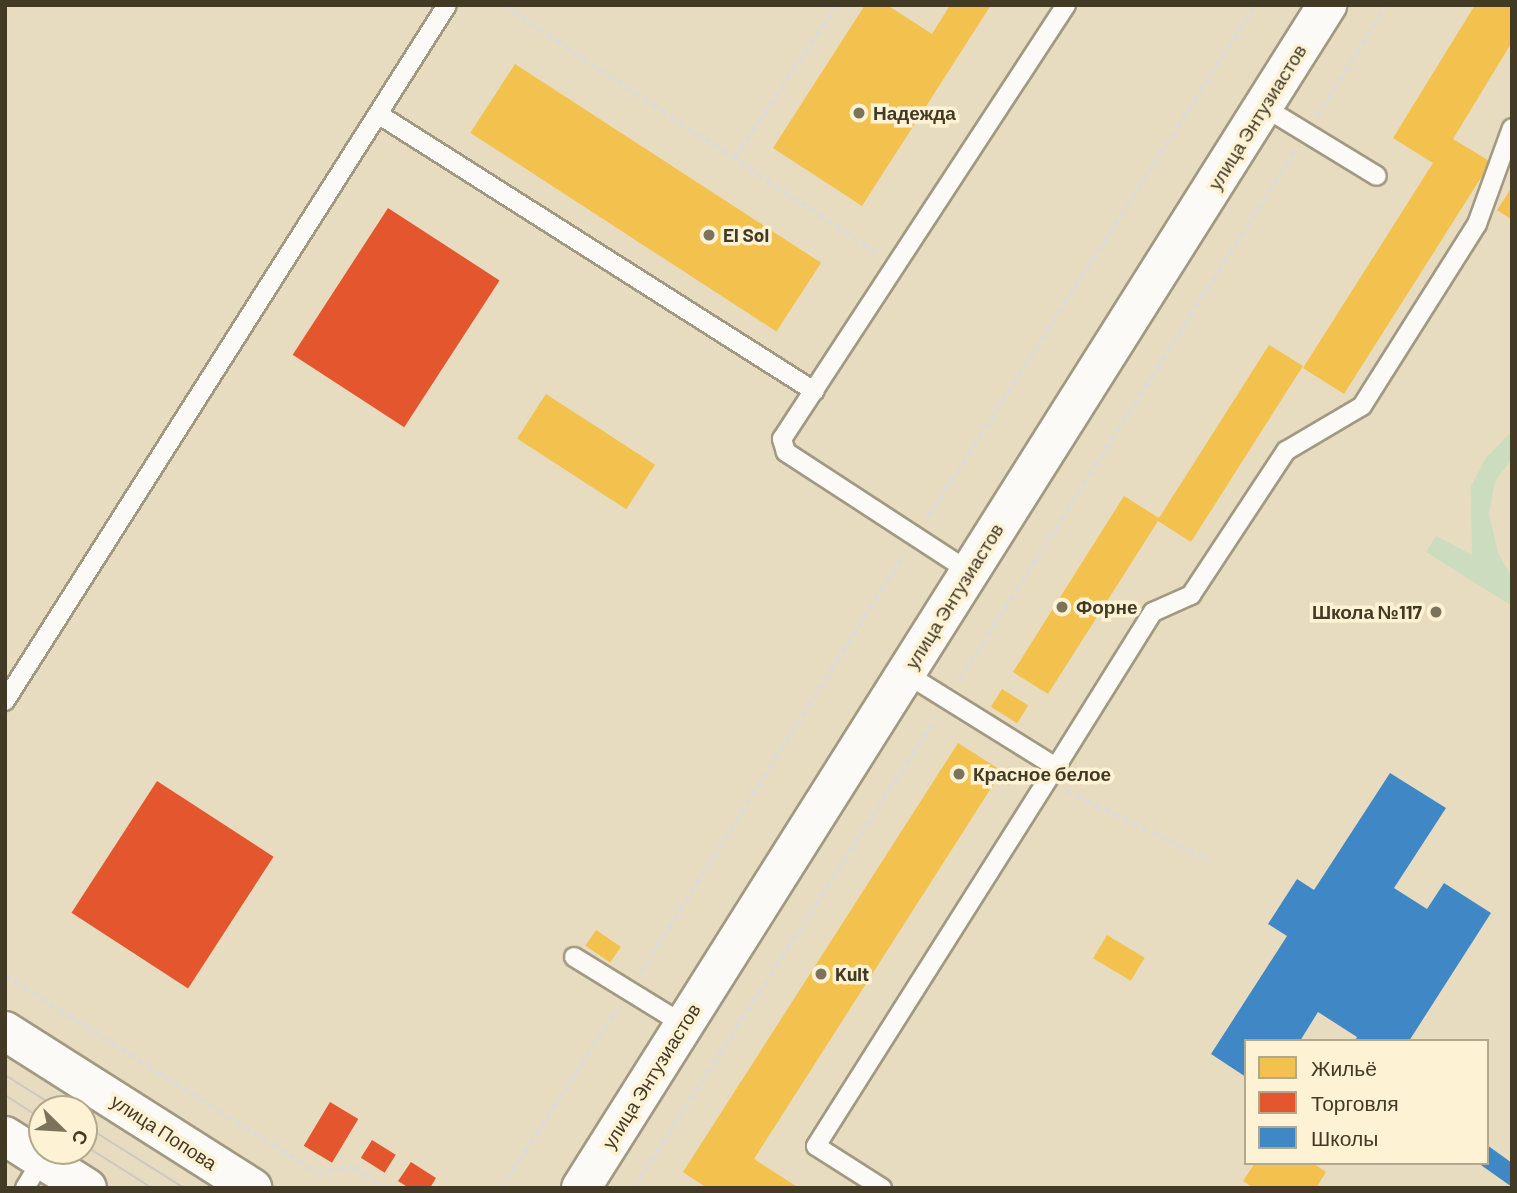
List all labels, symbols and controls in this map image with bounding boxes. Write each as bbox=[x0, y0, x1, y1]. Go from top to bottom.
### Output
street label: улица Энтузиастов bbox=[1203, 40, 1311, 194]
place label: Надежда bbox=[873, 102, 956, 124]
marker: Надежда bbox=[851, 105, 867, 121]
place label: El Sol bbox=[723, 224, 769, 246]
marker: El Sol bbox=[701, 227, 717, 243]
street label: улица Энтузиастов bbox=[900, 519, 1008, 673]
place label: Форне bbox=[1076, 596, 1137, 618]
marker: Форне bbox=[1054, 599, 1070, 615]
place label: Школа №117 bbox=[1312, 601, 1422, 623]
marker: Школа №117 bbox=[1428, 604, 1444, 620]
place label: Красное белое bbox=[973, 763, 1111, 785]
marker: Красное белое bbox=[951, 766, 967, 782]
place label: Kult bbox=[835, 963, 869, 985]
marker: Kult bbox=[813, 966, 829, 982]
street label: улица Энтузиастов bbox=[597, 999, 705, 1153]
legend bbox=[1244, 1039, 1489, 1165]
text: Жильё bbox=[1311, 1055, 1377, 1080]
street label: улица Попова bbox=[107, 1089, 221, 1175]
text: Торговля bbox=[1311, 1090, 1399, 1115]
north arrow bbox=[28, 1095, 98, 1165]
text: Школы bbox=[1311, 1125, 1378, 1150]
text: С bbox=[68, 1127, 94, 1149]

